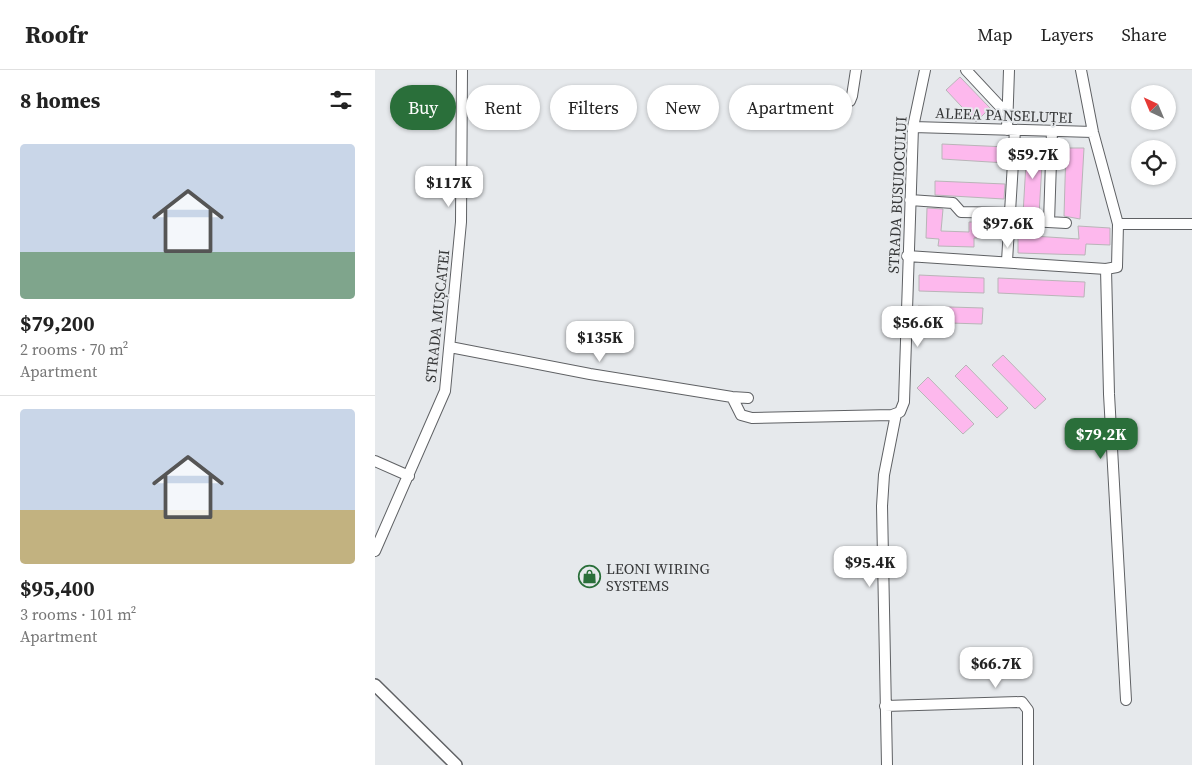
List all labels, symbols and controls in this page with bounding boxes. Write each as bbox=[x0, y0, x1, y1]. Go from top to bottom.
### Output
text: Roofr bbox=[25, 18, 88, 51]
text: Map bbox=[977, 22, 1012, 47]
text: Layers bbox=[1040, 22, 1093, 47]
text: Share bbox=[1121, 22, 1167, 47]
chip: Buy bbox=[390, 85, 456, 130]
chip: Rent bbox=[466, 85, 540, 130]
chip: Filters bbox=[550, 85, 637, 130]
chip: New bbox=[647, 85, 719, 130]
chip: Apartment bbox=[729, 85, 852, 130]
north arrow bbox=[1131, 85, 1176, 130]
map controls bbox=[1131, 85, 1176, 185]
text: 8 homes bbox=[20, 86, 100, 115]
icon: filters bbox=[327, 86, 355, 114]
street label: ALEEA PANSELUȚEI bbox=[935, 102, 1073, 128]
street label: STRADA BUSUIOCULUI bbox=[882, 116, 912, 274]
pin: $59.7K bbox=[992, 138, 1074, 180]
button: locate bbox=[1131, 140, 1176, 185]
text: $59.7K bbox=[1008, 143, 1058, 165]
pin: $117K bbox=[414, 166, 484, 208]
text: $117K bbox=[426, 171, 472, 193]
icon: home bbox=[143, 176, 233, 266]
pin: $97.6K bbox=[967, 206, 1049, 249]
text: $97.6K bbox=[983, 212, 1033, 234]
street label: STRADA MUȘCATEI bbox=[420, 249, 454, 383]
pin: $56.6K bbox=[877, 306, 959, 348]
text: $79,200 bbox=[20, 309, 95, 338]
text: $56.6K bbox=[893, 311, 943, 333]
pin: $135K bbox=[565, 320, 635, 363]
text: $135K bbox=[577, 326, 623, 348]
text: 2 rooms · 70 m² bbox=[20, 338, 128, 360]
text: Apartment bbox=[20, 360, 97, 382]
pin: $79.2K bbox=[1060, 418, 1142, 460]
text: $79.2K bbox=[1076, 423, 1126, 445]
icon: home bbox=[143, 442, 233, 532]
pin: $95.4K bbox=[829, 546, 911, 588]
text: $95.4K bbox=[845, 551, 895, 573]
place label: LEONI WIRING SYSTEMS bbox=[606, 558, 710, 596]
shop icon: LEONI WIRING SYSTEMS bbox=[578, 565, 602, 589]
text: $95,400 bbox=[20, 574, 95, 603]
text: 3 rooms · 101 m² bbox=[20, 603, 136, 625]
text: Apartment bbox=[20, 625, 97, 647]
pin: $66.7K bbox=[955, 646, 1037, 689]
text: $66.7K bbox=[971, 652, 1021, 674]

